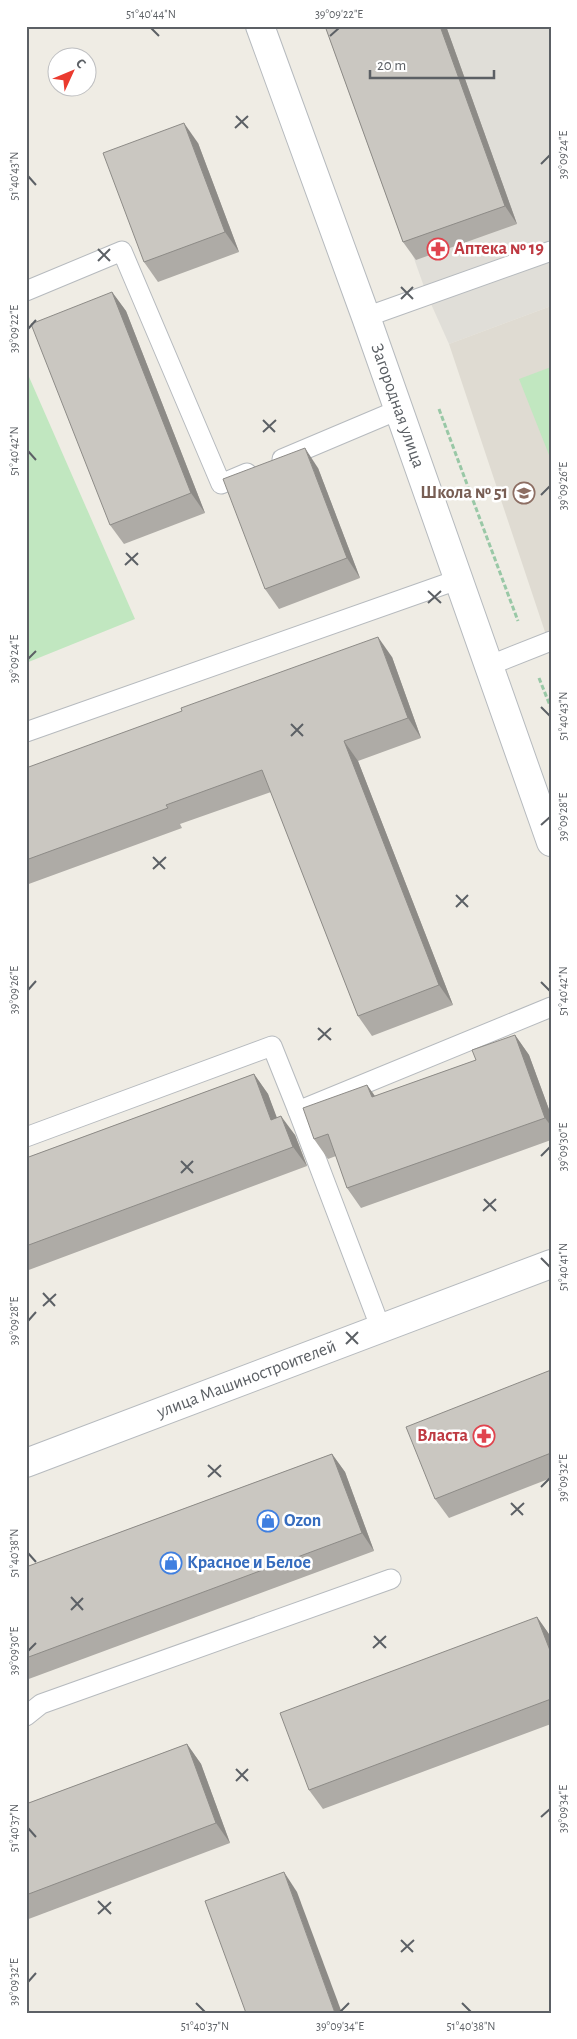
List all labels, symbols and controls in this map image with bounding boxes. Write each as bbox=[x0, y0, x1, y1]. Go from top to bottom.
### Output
text: 51°40'44"N bbox=[126, 8, 176, 20]
text: 39°09'22"E bbox=[315, 8, 363, 20]
north arrow bbox=[48, 48, 98, 98]
scale bar bbox=[370, 48, 493, 80]
text: С bbox=[73, 56, 89, 71]
text: 20 m bbox=[377, 58, 406, 73]
text: 39°09'24"E bbox=[557, 131, 569, 179]
text: 51°40'43"N bbox=[8, 151, 20, 201]
pharmacy icon: Аптека № 19 bbox=[426, 237, 450, 261]
place label: Аптека № 19 bbox=[454, 240, 544, 258]
text: 39°09'22"E bbox=[8, 305, 20, 353]
street label: Загородная улица bbox=[367, 341, 428, 470]
text: 51°40'42"N bbox=[8, 426, 20, 476]
text: 39°09'26"E bbox=[557, 462, 569, 510]
school or university icon: Школа № 51 bbox=[512, 481, 536, 505]
place label: Школа № 51 bbox=[420, 484, 508, 502]
text: 39°09'24"E bbox=[8, 635, 20, 683]
text: 51°40'43"N bbox=[557, 691, 569, 741]
text: 39°09'28"E bbox=[557, 793, 569, 841]
text: 39°09'26"E bbox=[8, 966, 20, 1014]
text: 51°40'42"N bbox=[557, 966, 569, 1016]
text: 39°09'30"E bbox=[557, 1123, 569, 1171]
text: 51°40'41"N bbox=[557, 1243, 569, 1291]
text: 39°09'28"E bbox=[8, 1297, 20, 1345]
street label: улица Машиностроителей bbox=[154, 1337, 339, 1422]
pharmacy icon: Власта bbox=[472, 1424, 496, 1448]
place label: Власта bbox=[417, 1427, 468, 1445]
text: 39°09'32"E bbox=[557, 1454, 569, 1502]
shop icon: Ozon bbox=[256, 1509, 280, 1533]
place label: Ozon bbox=[284, 1512, 321, 1530]
text: 51°40'38"N bbox=[8, 1529, 20, 1577]
shop icon: Красное и Белое bbox=[159, 1551, 183, 1575]
place label: Красное и Белое bbox=[187, 1554, 311, 1572]
text: 39°09'30"E bbox=[8, 1627, 20, 1675]
text: 39°09'34"E bbox=[557, 1785, 569, 1833]
text: 51°40'37"N bbox=[8, 1804, 20, 1852]
text: 39°09'32"E bbox=[8, 1958, 20, 2006]
text: 51°40'37"N bbox=[181, 2020, 229, 2032]
text: 39°09'34"E bbox=[316, 2020, 364, 2032]
text: 51°40'38"N bbox=[447, 2020, 495, 2032]

